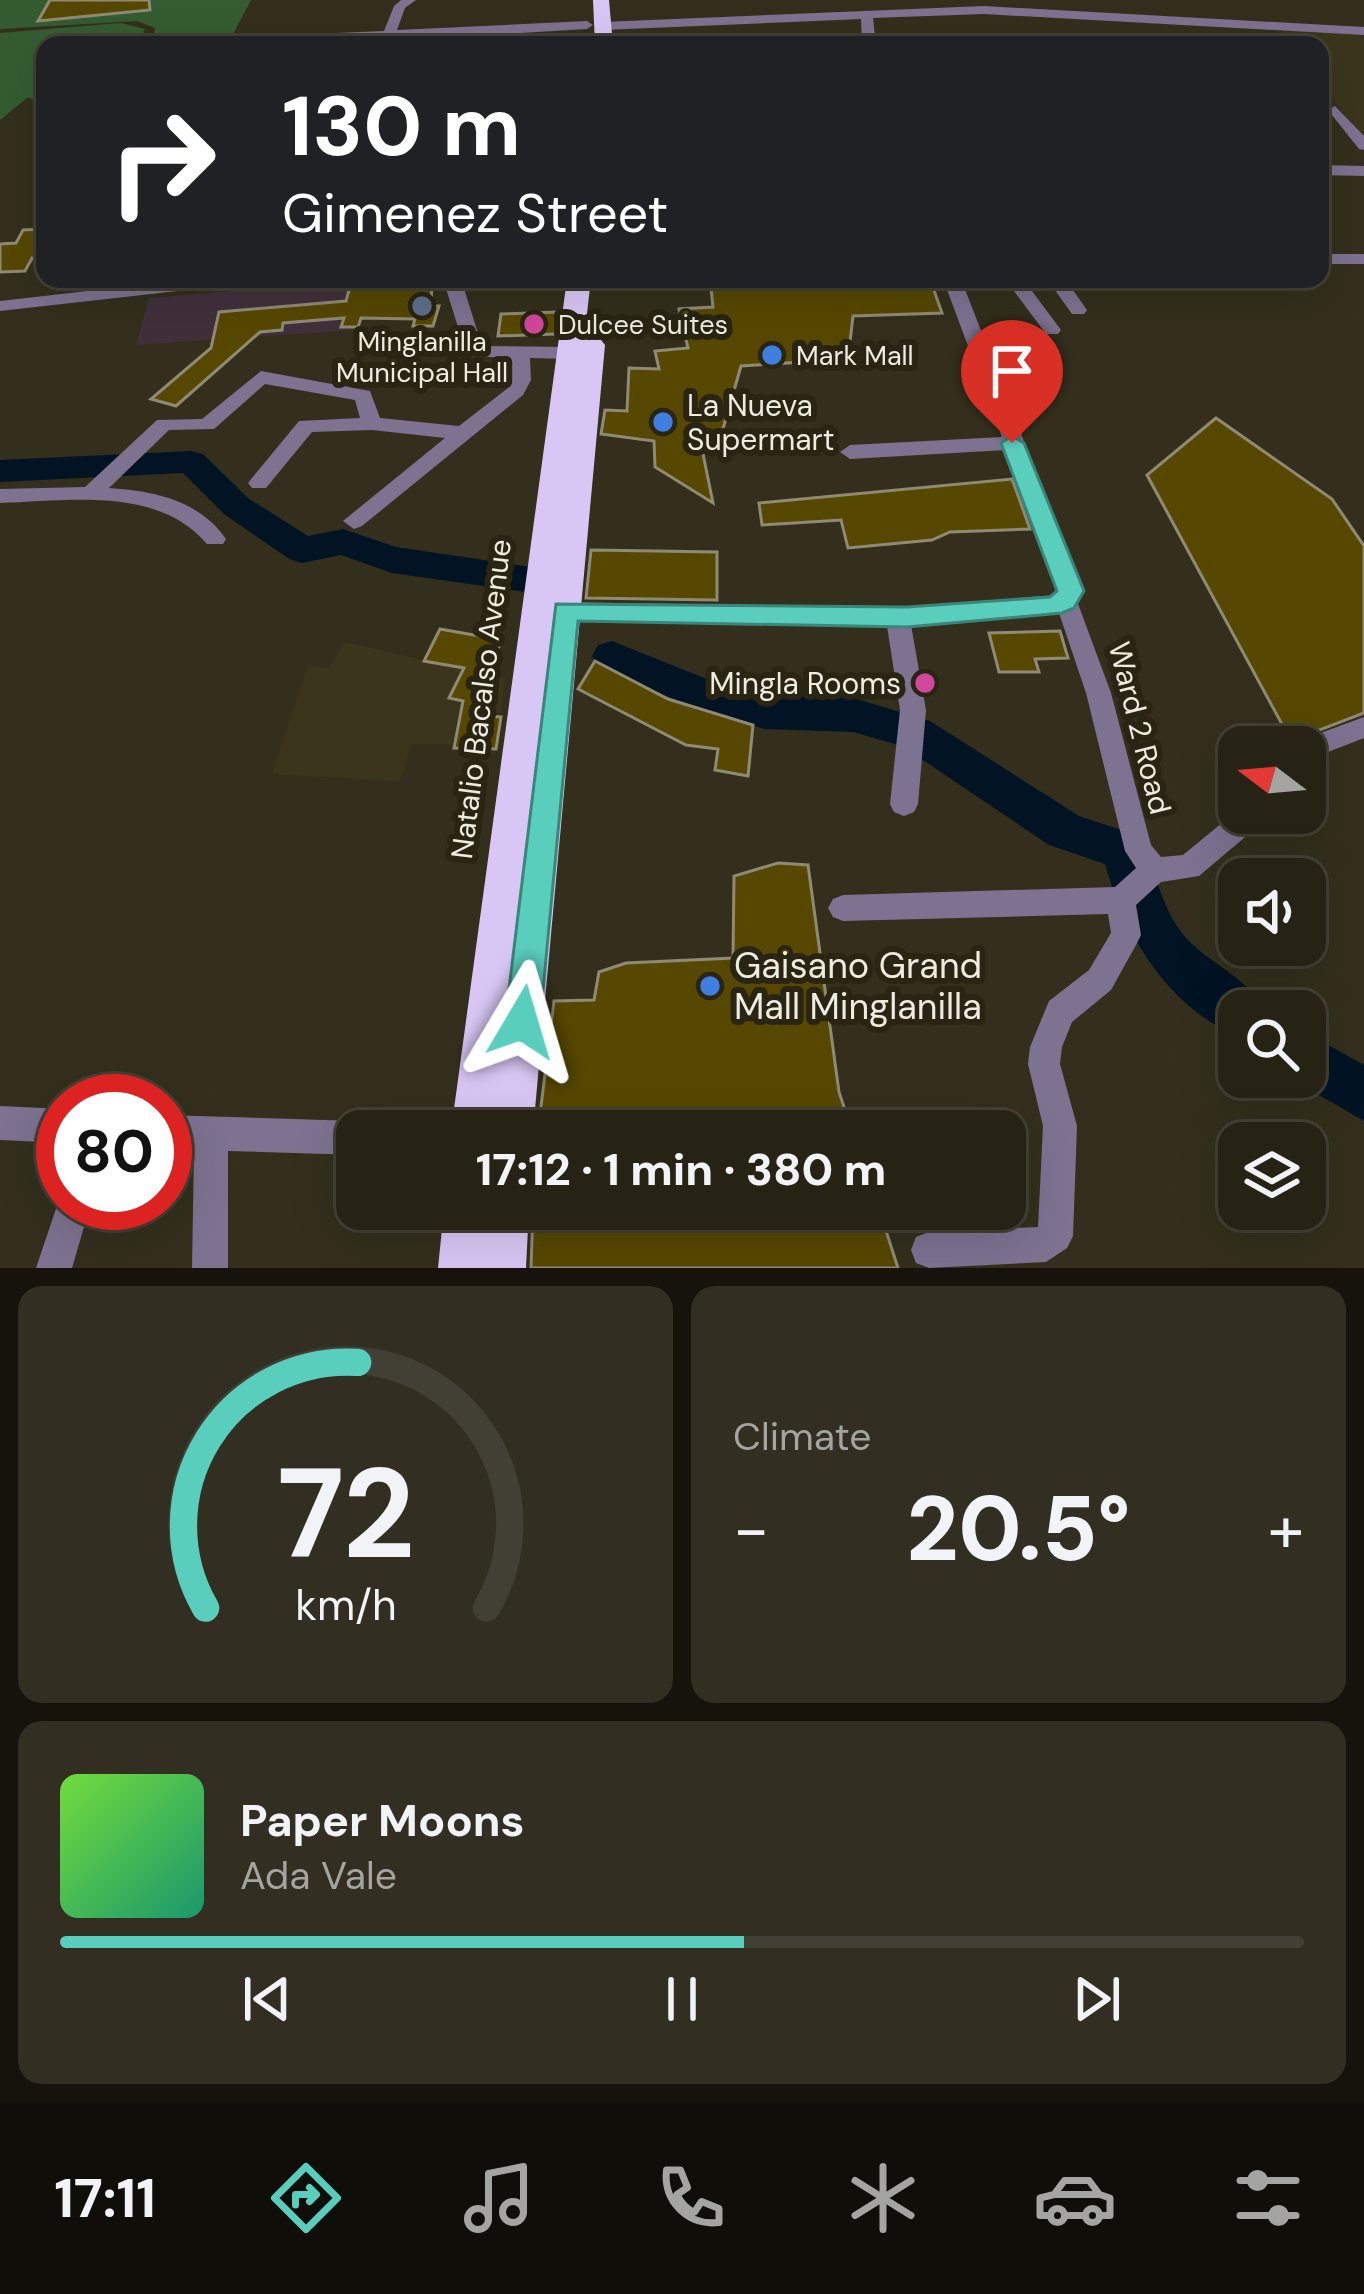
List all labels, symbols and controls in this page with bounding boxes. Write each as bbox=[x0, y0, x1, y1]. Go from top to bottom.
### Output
text: 130 m bbox=[282, 72, 521, 181]
icon: right bbox=[84, 84, 240, 240]
text: Gimenez Street bbox=[282, 178, 668, 249]
marker: Minglanilla Municipal Hall bbox=[409, 293, 435, 319]
place label: Dulcee Suites bbox=[558, 307, 728, 342]
marker: Dulcee Suites bbox=[521, 311, 547, 337]
pin bbox=[961, 320, 1063, 443]
place label: Minglanilla Municipal Hall bbox=[336, 324, 508, 390]
place label: Mark Mall bbox=[796, 338, 914, 373]
icon: arrive bbox=[979, 338, 1045, 404]
marker: Mark Mall bbox=[759, 342, 785, 368]
place label: La Nueva Supermart bbox=[687, 386, 834, 459]
marker: La Nueva Supermart bbox=[650, 409, 676, 435]
street label: Natalio Bacalso Avenue bbox=[442, 537, 520, 861]
street label: Ward 2 Road bbox=[1100, 638, 1180, 818]
place label: Mingla Rooms bbox=[709, 664, 901, 703]
marker: Mingla Rooms bbox=[912, 670, 938, 696]
north arrow bbox=[1218, 726, 1326, 834]
map controls bbox=[1218, 726, 1326, 1230]
button: sound bbox=[1218, 858, 1326, 966]
place label: Gaisano Grand Mall Minglanilla bbox=[734, 942, 982, 1030]
position arrow bbox=[459, 959, 585, 1085]
marker: Gaisano Grand Mall Minglanilla bbox=[697, 973, 723, 999]
button: search bbox=[1218, 990, 1326, 1098]
speed limit sign: 80 bbox=[36, 1074, 192, 1230]
button: layers bbox=[1218, 1122, 1326, 1230]
text: 17:12 · 1 min · 380 m bbox=[476, 1140, 886, 1199]
text: Climate bbox=[733, 1411, 871, 1462]
text: 72 bbox=[277, 1433, 414, 1596]
text: 20.5° bbox=[907, 1471, 1130, 1588]
text: − bbox=[733, 1487, 769, 1572]
text: + bbox=[1268, 1487, 1304, 1572]
text: km/h bbox=[295, 1576, 396, 1632]
text: Paper Moons bbox=[240, 1791, 525, 1850]
text: Ada Vale bbox=[240, 1850, 397, 1901]
icon: previous bbox=[234, 1966, 300, 2032]
icon: pause bbox=[649, 1966, 715, 2032]
icon: next bbox=[1064, 1966, 1130, 2032]
icon: directions bbox=[264, 2156, 348, 2240]
icon: music bbox=[457, 2156, 541, 2240]
icon: phone bbox=[649, 2156, 733, 2240]
icon: climate bbox=[841, 2156, 925, 2240]
icon: car bbox=[1033, 2156, 1117, 2240]
icon: filters bbox=[1226, 2156, 1310, 2240]
text: 17:11 bbox=[54, 2163, 156, 2234]

